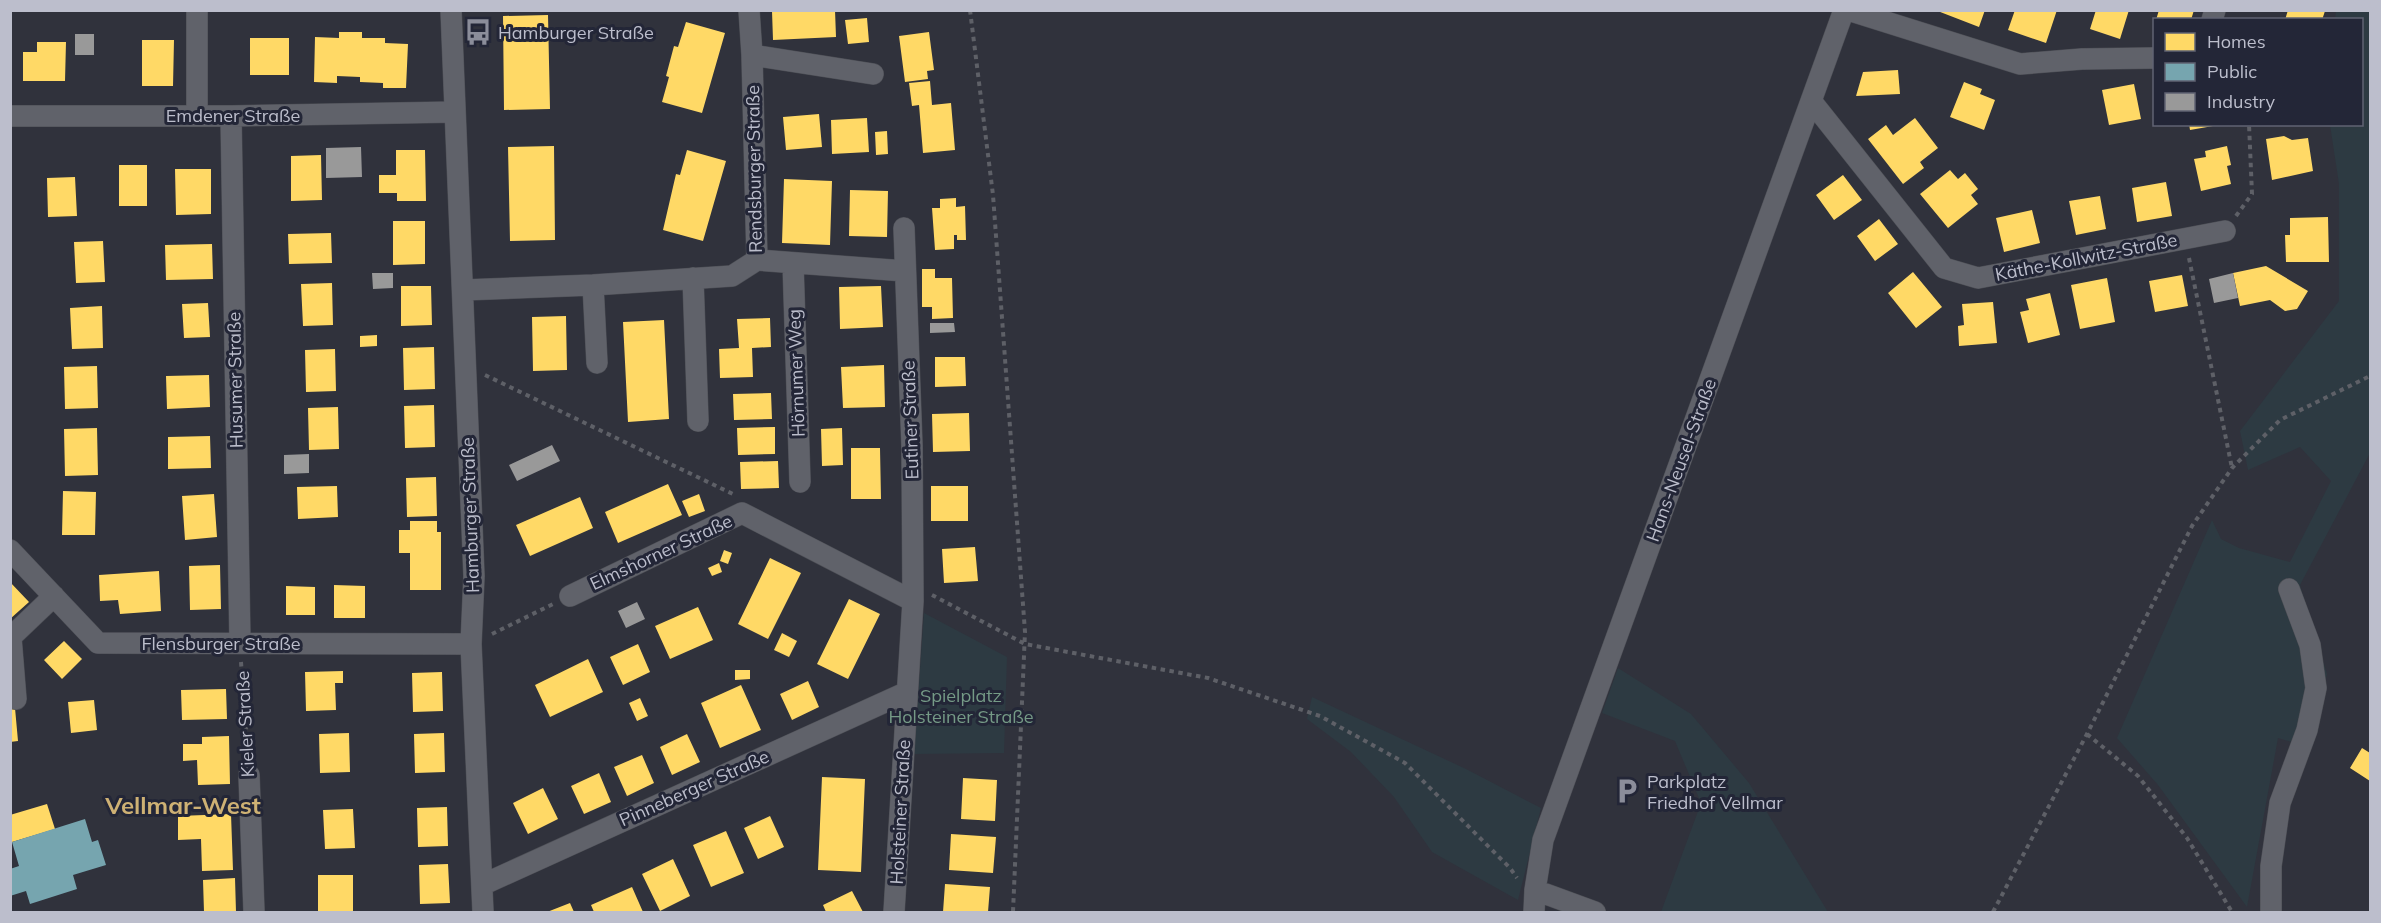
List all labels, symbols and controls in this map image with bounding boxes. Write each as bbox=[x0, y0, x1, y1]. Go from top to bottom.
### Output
bus stop icon: Hamburger Straße bbox=[463, 17, 493, 47]
legend bbox=[2153, 18, 2363, 126]
place label: Hamburger Straße bbox=[498, 21, 654, 44]
text: Homes bbox=[2207, 30, 2266, 53]
text: Public bbox=[2207, 60, 2257, 83]
street label: Rendsburger Straße bbox=[741, 85, 767, 253]
text: Industry bbox=[2207, 90, 2276, 113]
street label: Emdener Straße bbox=[166, 104, 300, 127]
street label: Käthe-Kollwitz-Straße bbox=[1993, 228, 2179, 286]
street label: Hörnumer Weg bbox=[782, 309, 810, 437]
street label: Husumer Straße bbox=[222, 312, 248, 448]
street label: Eutiner Straße bbox=[896, 360, 924, 480]
street label: Hans-Neusel-Straße bbox=[1641, 375, 1721, 545]
street label: Hamburger Straße bbox=[456, 437, 484, 593]
street label: Elmshorner Straße bbox=[586, 509, 736, 595]
street label: Flensburger Straße bbox=[141, 632, 301, 655]
street label: Kieler Straße bbox=[231, 670, 259, 778]
park label: Spielplatz Holsteiner Straße bbox=[889, 684, 1033, 728]
street label: Holsteiner Straße bbox=[885, 739, 915, 885]
street label: Pinneberger Straße bbox=[615, 745, 773, 831]
place label: Parkplatz Friedhof Vellmar bbox=[1647, 770, 1783, 814]
parking icon: Parkplatz Friedhof Vellmar bbox=[1612, 776, 1642, 806]
district label: Vellmar-West bbox=[104, 790, 261, 820]

